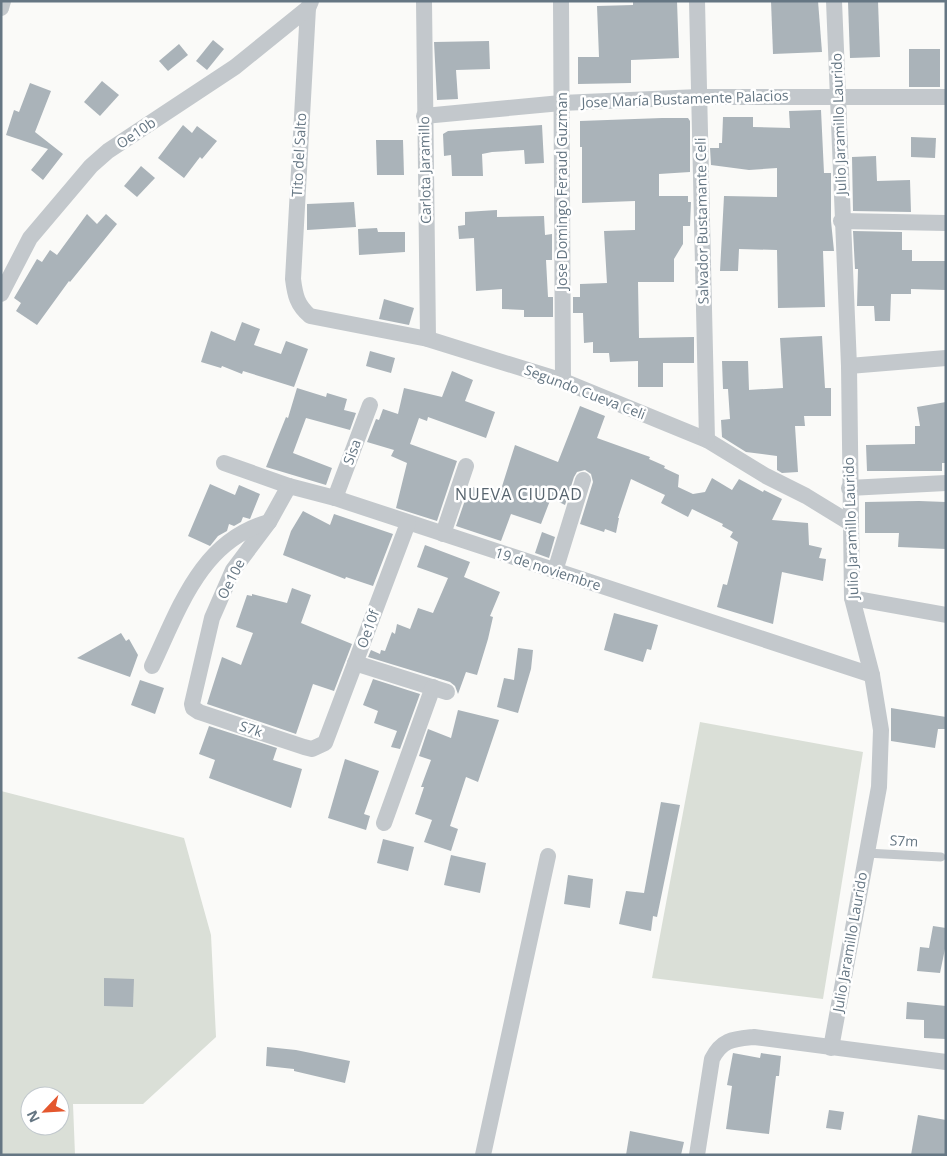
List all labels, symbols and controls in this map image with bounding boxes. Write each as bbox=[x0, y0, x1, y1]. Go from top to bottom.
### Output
street label: Julio Jaramillo Laurido bbox=[827, 53, 851, 197]
street label: Jose María Bustamente Palacios bbox=[579, 85, 789, 112]
street label: Jose Domingo Feraud Guzman bbox=[552, 92, 571, 292]
street label: Tito del Salto bbox=[287, 112, 310, 198]
street label: Oe10b bbox=[112, 113, 159, 153]
street label: Carlota Jaramillo bbox=[414, 116, 435, 224]
street label: Salvador Bustamante Celi bbox=[691, 137, 712, 305]
street label: Segundo Cueva Celi bbox=[522, 360, 649, 423]
street label: Sisa bbox=[338, 437, 365, 467]
street label: Julio Jaramillo Laurido bbox=[839, 457, 863, 601]
district label: NUEVA CIUDAD bbox=[455, 483, 583, 505]
street label: 19 de noviembre bbox=[493, 542, 604, 595]
street label: Oe10e bbox=[212, 555, 249, 602]
street label: Oe10f bbox=[352, 606, 384, 651]
street label: S7k bbox=[237, 716, 266, 741]
street label: S7m bbox=[889, 830, 919, 851]
street label: Julio Jaramillo Laurido bbox=[827, 870, 871, 1015]
north arrow bbox=[20, 1086, 70, 1136]
text: N bbox=[22, 1108, 44, 1126]

